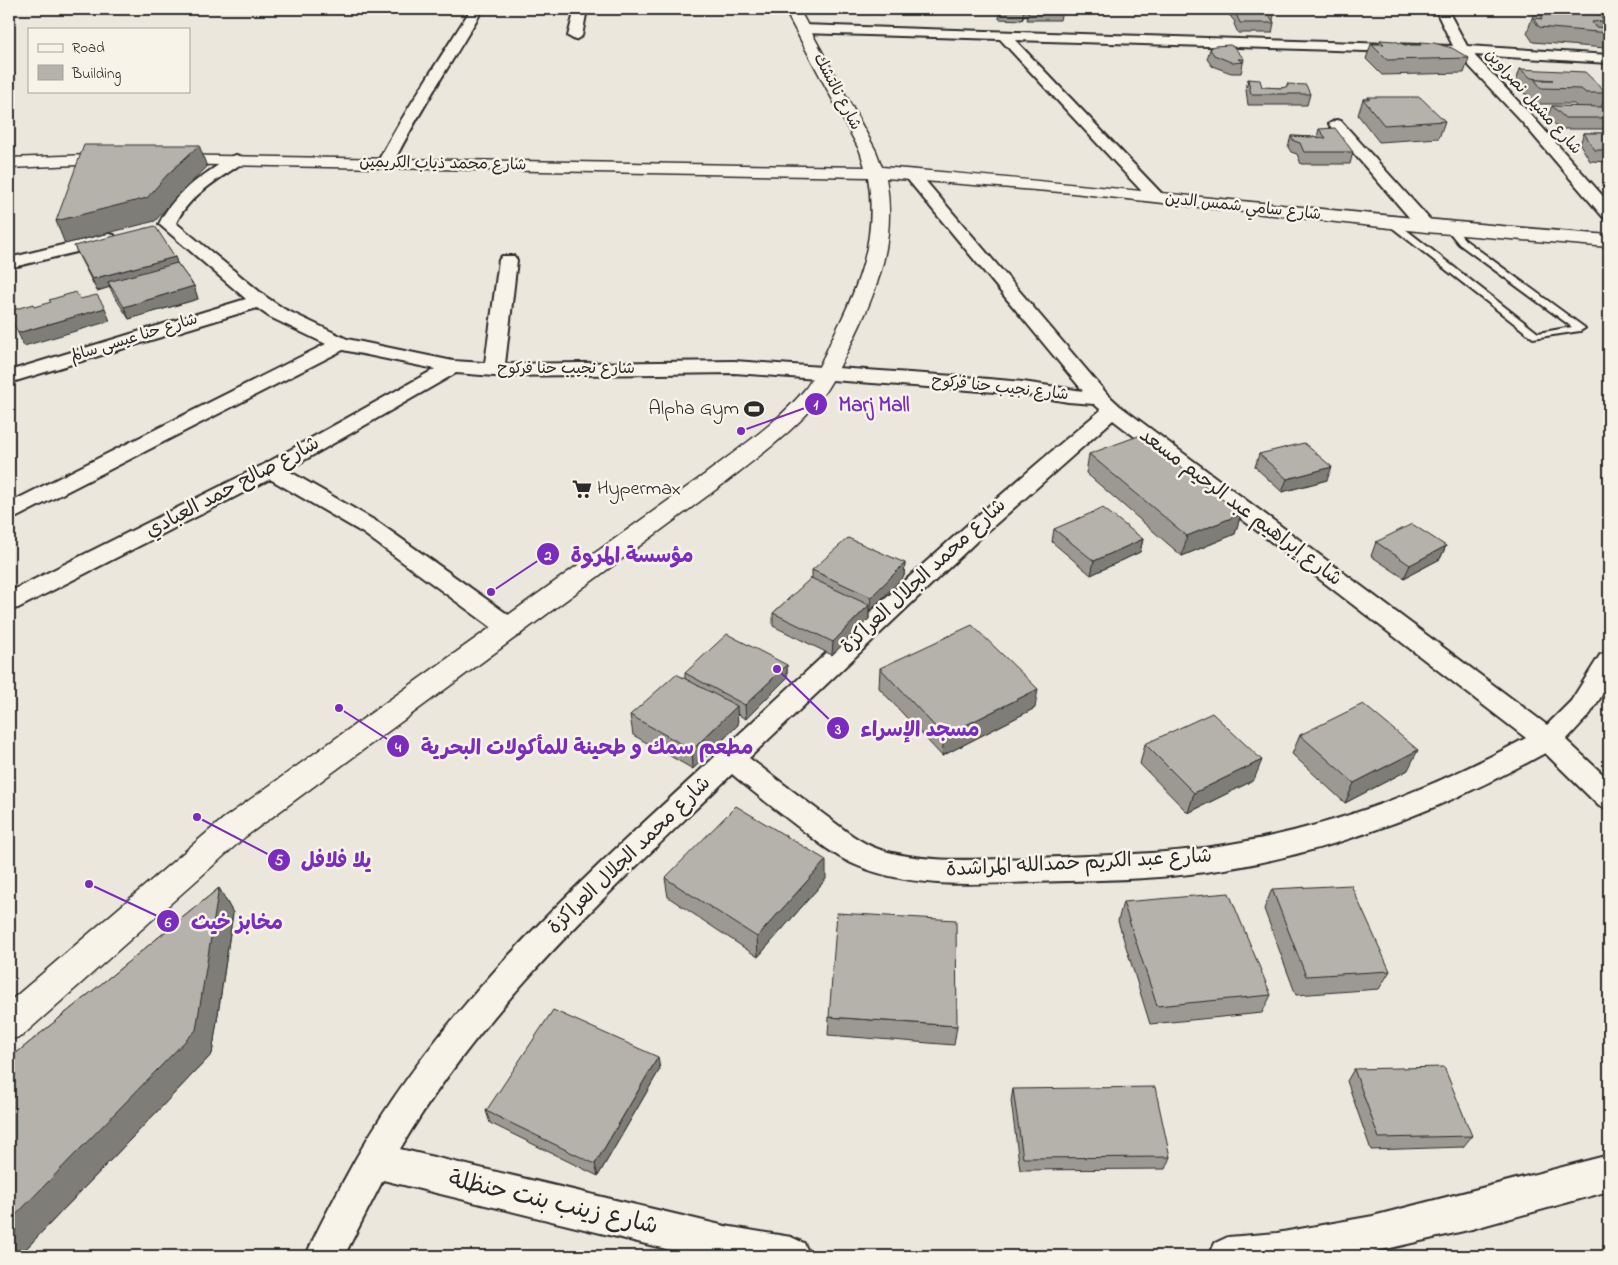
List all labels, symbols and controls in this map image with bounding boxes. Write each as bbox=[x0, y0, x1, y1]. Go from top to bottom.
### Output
legend bbox=[28, 28, 190, 92]
text: Road bbox=[72, 37, 105, 59]
street label: شارع مشيل نصراوين bbox=[1479, 44, 1587, 160]
street label: شارع نالتشك bbox=[807, 49, 867, 135]
text: Building bbox=[71, 63, 121, 86]
street label: شارع محمد ذياب الكريمين bbox=[359, 151, 527, 177]
street label: شارع سامي شمس الدين bbox=[1164, 187, 1322, 228]
street label: شارع حنا عيسى سالم bbox=[67, 307, 201, 369]
street label: شارع نجيب حنا فركوح bbox=[497, 357, 635, 381]
street label: شارع نجيب حنا فركوح bbox=[930, 369, 1070, 407]
callout: Marj Mall bbox=[803, 386, 919, 422]
text: Marj Mall bbox=[838, 391, 910, 421]
text: 1 bbox=[814, 394, 819, 416]
place label: Alpha Gym bbox=[649, 395, 739, 424]
sports icon: Alpha Gym bbox=[743, 398, 765, 420]
street label: شارع إبراهيم عبد الرحيم مسعد bbox=[1132, 422, 1348, 594]
street label: شارع صالح حمد العبادي bbox=[141, 430, 325, 546]
place label: Hypermax bbox=[597, 475, 681, 504]
supermarket icon: Hypermax bbox=[571, 478, 593, 500]
street label: شارع محمد الجلال العراكزة bbox=[835, 492, 1013, 662]
callout: مؤسسة المروة bbox=[535, 536, 703, 572]
text: مؤسسة المروة bbox=[570, 542, 694, 572]
text: 2 bbox=[543, 545, 552, 567]
callout: مسجد الإسراء bbox=[826, 710, 990, 746]
text: مسجد الإسراء bbox=[860, 716, 980, 746]
text: 3 bbox=[834, 719, 841, 741]
callout: مطعم سمك و طحينة للمأكولات البحرية bbox=[386, 728, 763, 764]
text: مطعم سمك و طحينة للمأكولات البحرية bbox=[421, 734, 753, 764]
text: 4 bbox=[394, 737, 402, 759]
street label: شارع محمد الجلال العراكزة bbox=[542, 770, 718, 942]
callout: يلا فلافل bbox=[266, 842, 382, 878]
street label: شارع عبد الكريم حمدالله المراشدة bbox=[945, 843, 1213, 885]
text: يلا فلافل bbox=[301, 847, 371, 877]
text: 5 bbox=[275, 850, 284, 872]
callout: مخابز خيث bbox=[156, 903, 293, 939]
text: مخابز خيث bbox=[191, 909, 283, 939]
text: 6 bbox=[164, 912, 172, 934]
street label: شارع زينب بنت حنظلة bbox=[445, 1163, 661, 1245]

